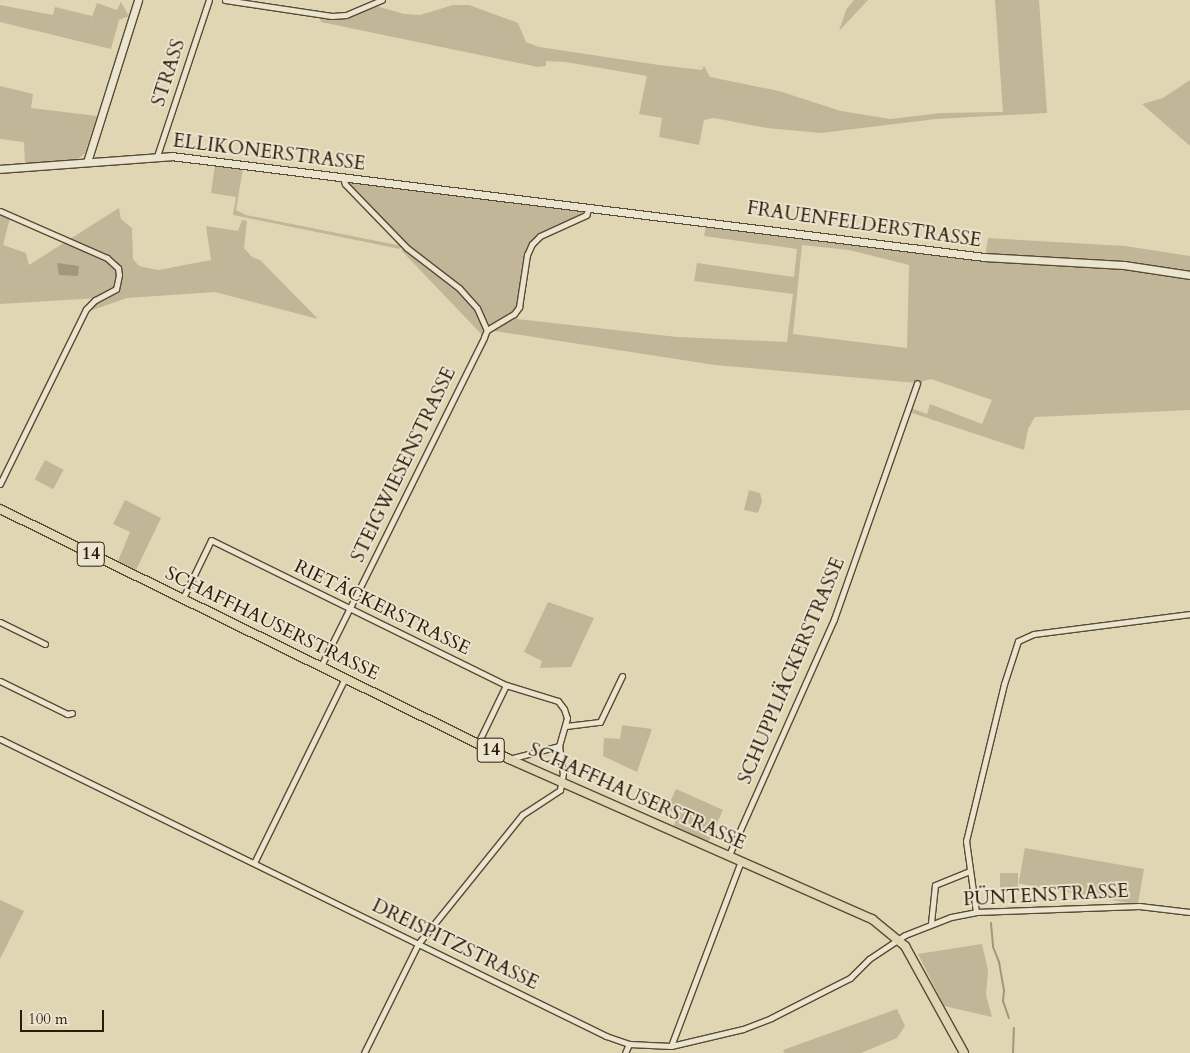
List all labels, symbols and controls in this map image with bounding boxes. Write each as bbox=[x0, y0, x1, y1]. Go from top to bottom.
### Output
street label: STRASS bbox=[147, 37, 191, 109]
street label: ELLIKONERSTRASSE bbox=[171, 130, 367, 176]
street label: FRAUENFELDERSTRASSE bbox=[745, 197, 983, 253]
street label: STEIGWIESENSTRASSE bbox=[347, 364, 461, 566]
road number: 14 bbox=[76, 538, 106, 570]
street label: SCHUPPLIÄCKERSTRASSE bbox=[734, 554, 850, 788]
street label: RIETÄCKERSTRASSE bbox=[290, 555, 474, 661]
street label: SCHAFFHAUSERSTRASSE bbox=[161, 562, 383, 686]
road number: 14 bbox=[476, 734, 506, 766]
street label: SCHAFFHAUSERSTRASSE bbox=[525, 739, 749, 855]
street label: PÜNTENSTRASSE bbox=[963, 880, 1129, 912]
street label: DREISPITZSTRASSE bbox=[368, 895, 542, 995]
scale bar bbox=[22, 1000, 106, 1032]
text: 100 m bbox=[28, 1009, 68, 1029]

